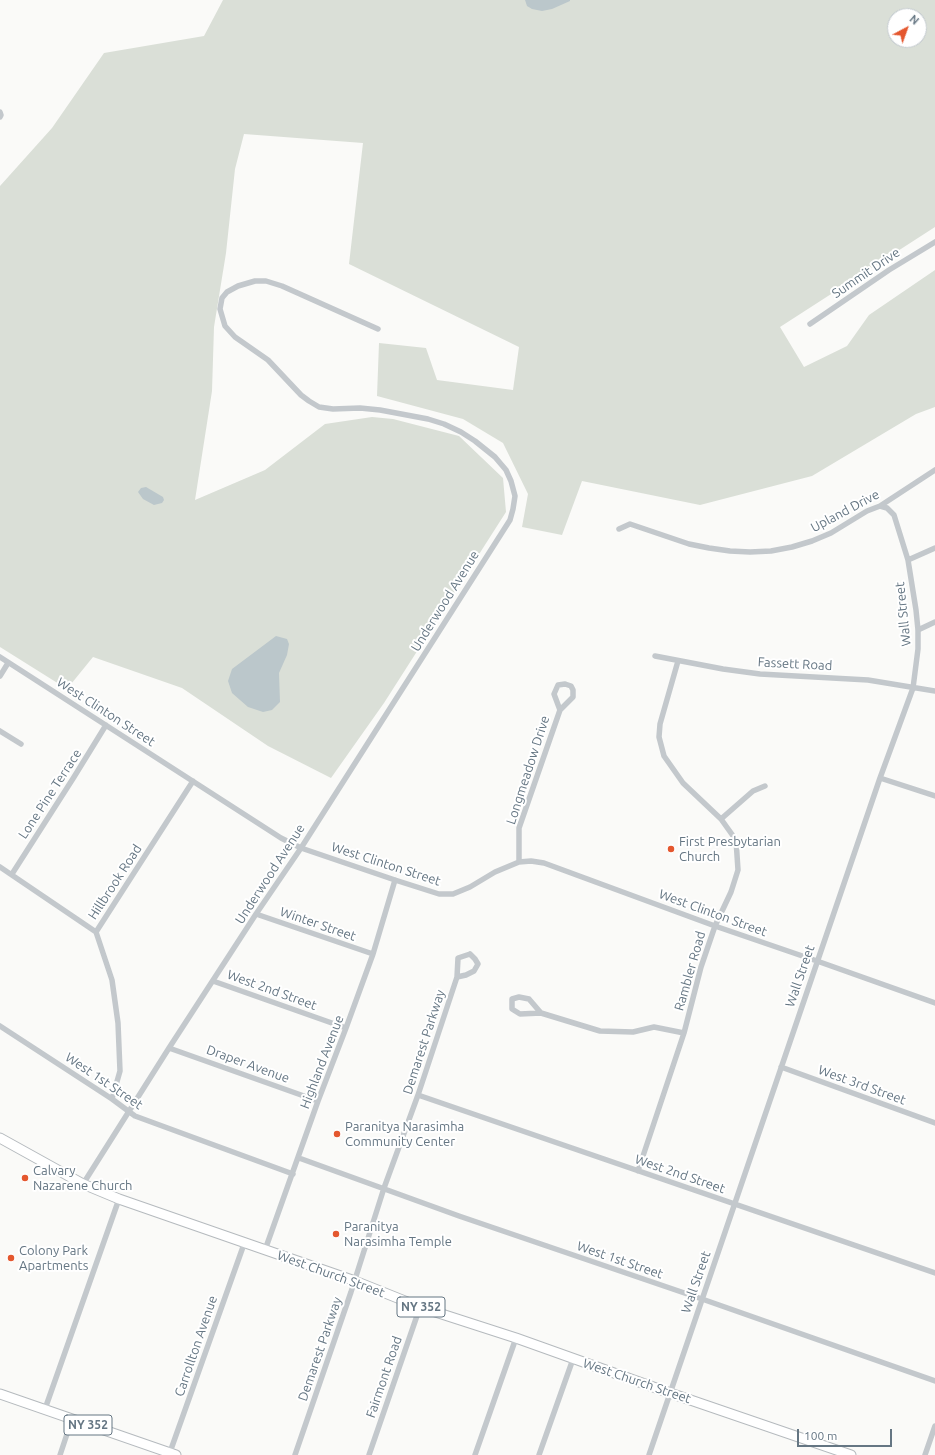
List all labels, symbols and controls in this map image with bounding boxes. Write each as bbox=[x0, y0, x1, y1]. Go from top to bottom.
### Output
north arrow bbox=[887, 8, 927, 48]
text: N bbox=[907, 12, 921, 27]
street label: Summit Drive bbox=[829, 245, 903, 301]
street label: Upland Drive bbox=[808, 486, 882, 536]
street label: Underwood Avenue bbox=[408, 548, 482, 654]
street label: Wall Street bbox=[892, 581, 914, 647]
street label: Fassett Road bbox=[757, 654, 833, 674]
street label: West Clinton Street bbox=[54, 674, 158, 750]
street label: Longmeadow Drive bbox=[503, 714, 553, 826]
street label: Lone Pine Terrace bbox=[15, 746, 85, 842]
street label: Underwood Avenue bbox=[232, 821, 308, 927]
place label: First Presbytarian Church bbox=[679, 834, 781, 865]
street label: West Clinton Street bbox=[329, 839, 443, 889]
street label: Hillbrook Road bbox=[85, 842, 145, 922]
marker: First Presbytarian Church bbox=[666, 844, 676, 854]
street label: West Clinton Street bbox=[657, 886, 769, 940]
street label: Winter Street bbox=[278, 904, 358, 944]
street label: Rambler Road bbox=[671, 929, 709, 1013]
street label: Wall Street bbox=[782, 943, 818, 1009]
street label: West 2nd Street bbox=[225, 967, 319, 1013]
street label: Demarest Parkway bbox=[400, 988, 448, 1096]
street label: Highland Avenue bbox=[297, 1013, 347, 1111]
street label: Draper Avenue bbox=[204, 1042, 292, 1086]
street label: West 1st Street bbox=[62, 1049, 146, 1113]
street label: West 3rd Street bbox=[816, 1062, 908, 1108]
place label: Paranitya Narasimha Community Center bbox=[345, 1119, 464, 1150]
marker: Paranitya Narasimha Community Center bbox=[332, 1129, 342, 1139]
street label: West 2nd Street bbox=[633, 1151, 727, 1197]
place label: Calvary Nazarene Church bbox=[33, 1163, 132, 1194]
marker: Calvary Nazarene Church bbox=[20, 1173, 30, 1183]
place label: Paranitya Narasimha Temple bbox=[344, 1219, 452, 1250]
marker: Paranitya Narasimha Temple bbox=[331, 1229, 341, 1239]
street label: West 1st Street bbox=[575, 1238, 665, 1282]
place label: Colony Park Apartments bbox=[19, 1243, 88, 1274]
street label: West Church Street bbox=[275, 1247, 387, 1301]
street label: Wall Street bbox=[678, 1249, 714, 1315]
marker: Colony Park Apartments bbox=[6, 1253, 16, 1263]
street label: Carrollton Avenue bbox=[171, 1293, 221, 1399]
street label: Demarest Parkway bbox=[295, 1295, 345, 1403]
road number: NY 352 bbox=[397, 1297, 445, 1317]
street label: Fairmont Road bbox=[363, 1334, 405, 1420]
street label: West Church Street bbox=[581, 1355, 693, 1407]
road number: NY 352 bbox=[64, 1415, 112, 1435]
scale bar bbox=[799, 1421, 894, 1447]
text: 100 m bbox=[804, 1429, 837, 1442]

